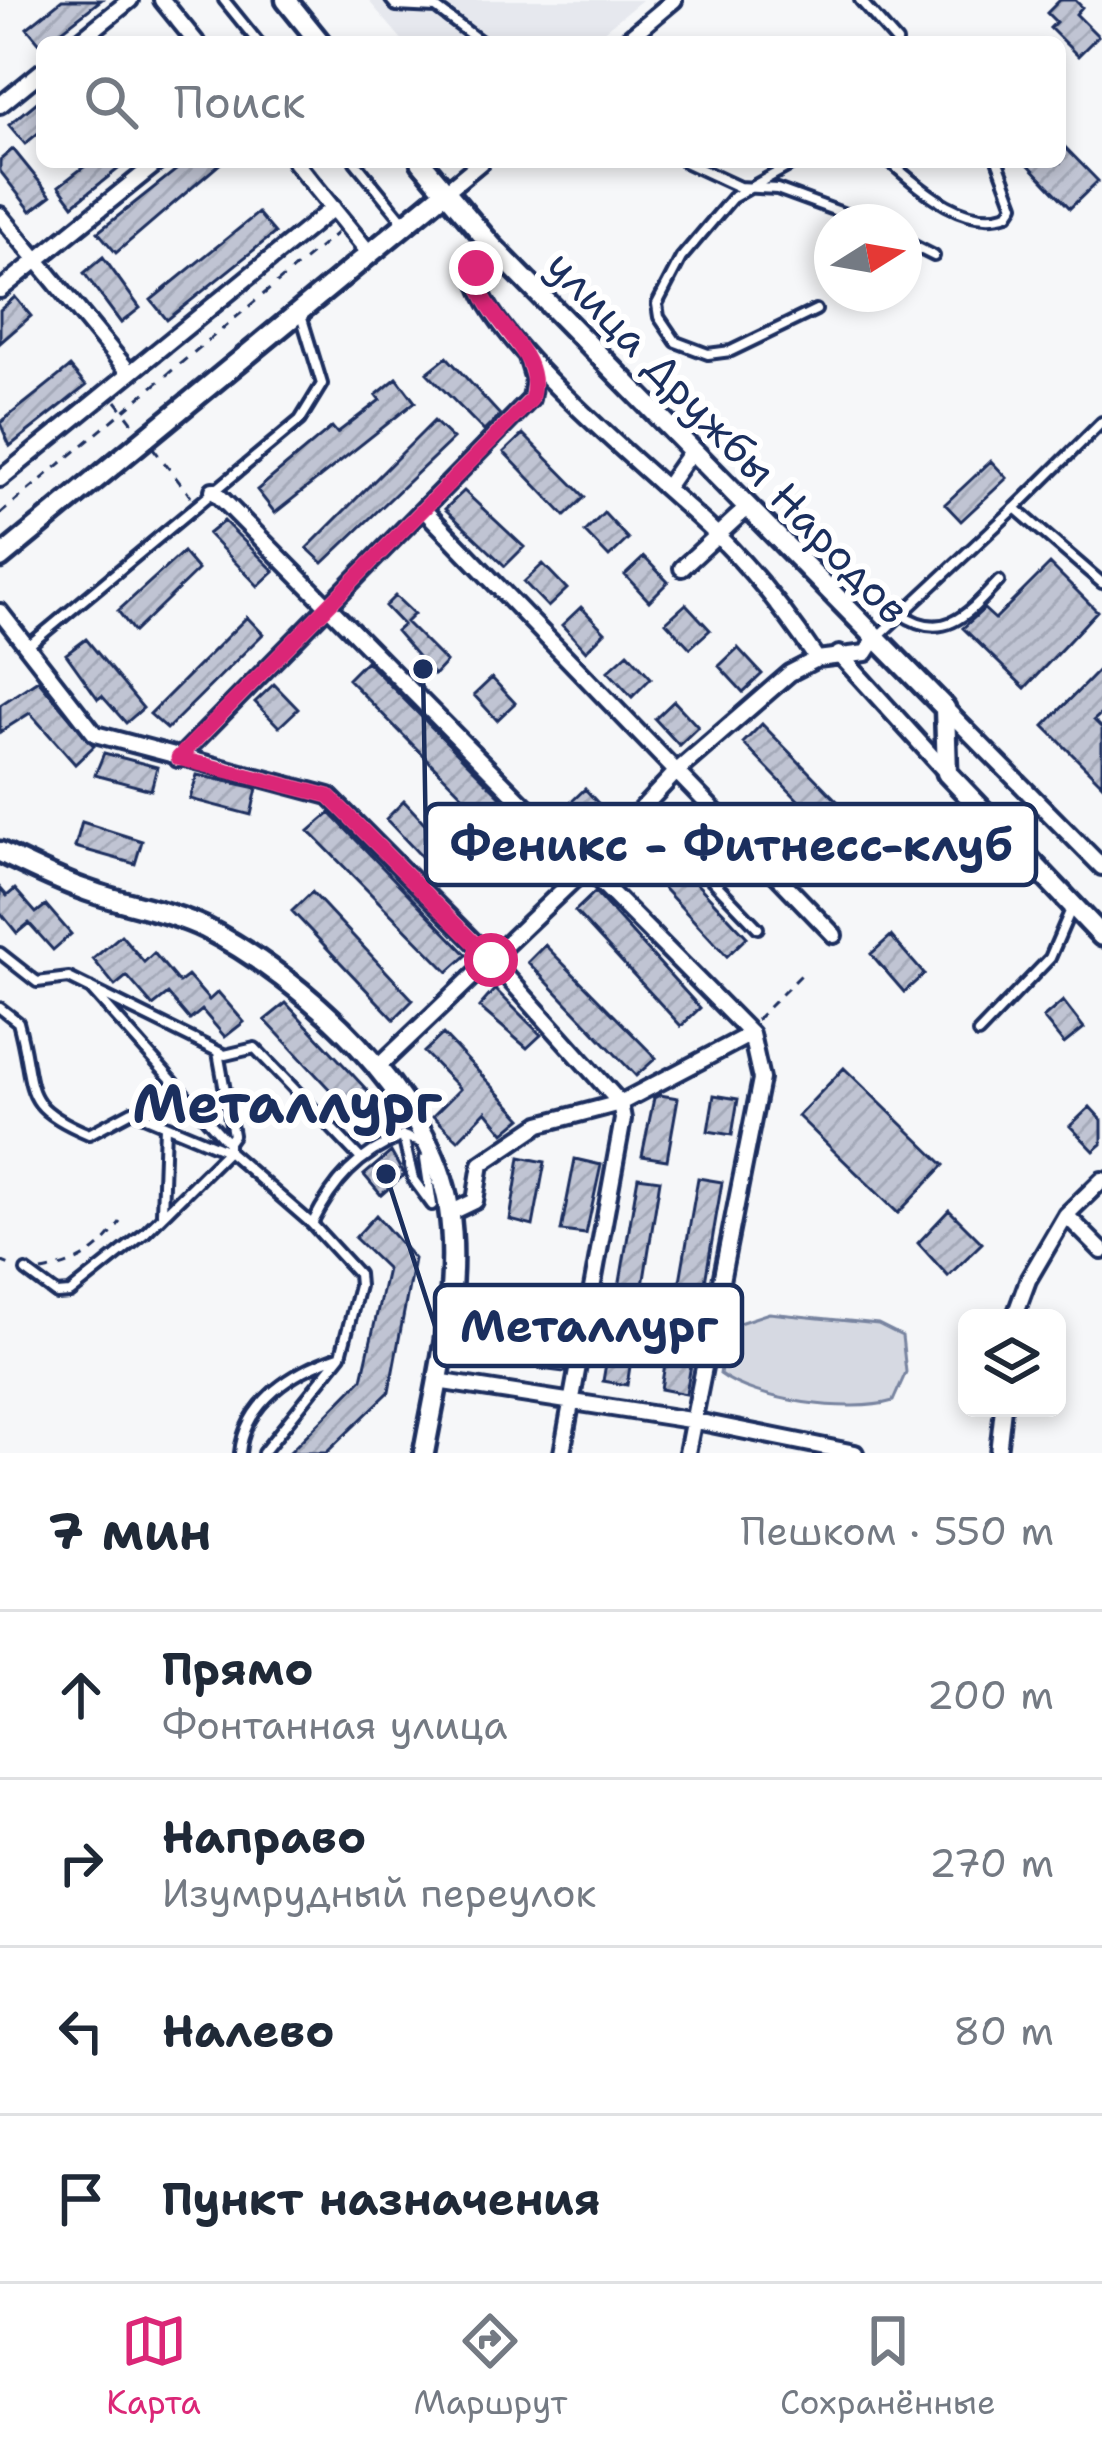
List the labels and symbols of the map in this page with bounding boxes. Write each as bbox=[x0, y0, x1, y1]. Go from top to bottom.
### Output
north arrow bbox=[814, 204, 922, 312]
street label: улица Дружбы Народов bbox=[534, 238, 922, 636]
route end bbox=[449, 241, 503, 295]
callout: Феникс - Фитнесс-клуб bbox=[426, 804, 1036, 885]
text: Феникс - Фитнесс-клуб bbox=[450, 815, 1013, 875]
route start bbox=[464, 933, 518, 987]
district label: Металлург bbox=[132, 1067, 443, 1139]
callout: Металлург bbox=[435, 1285, 742, 1366]
text: Металлург bbox=[460, 1296, 719, 1356]

